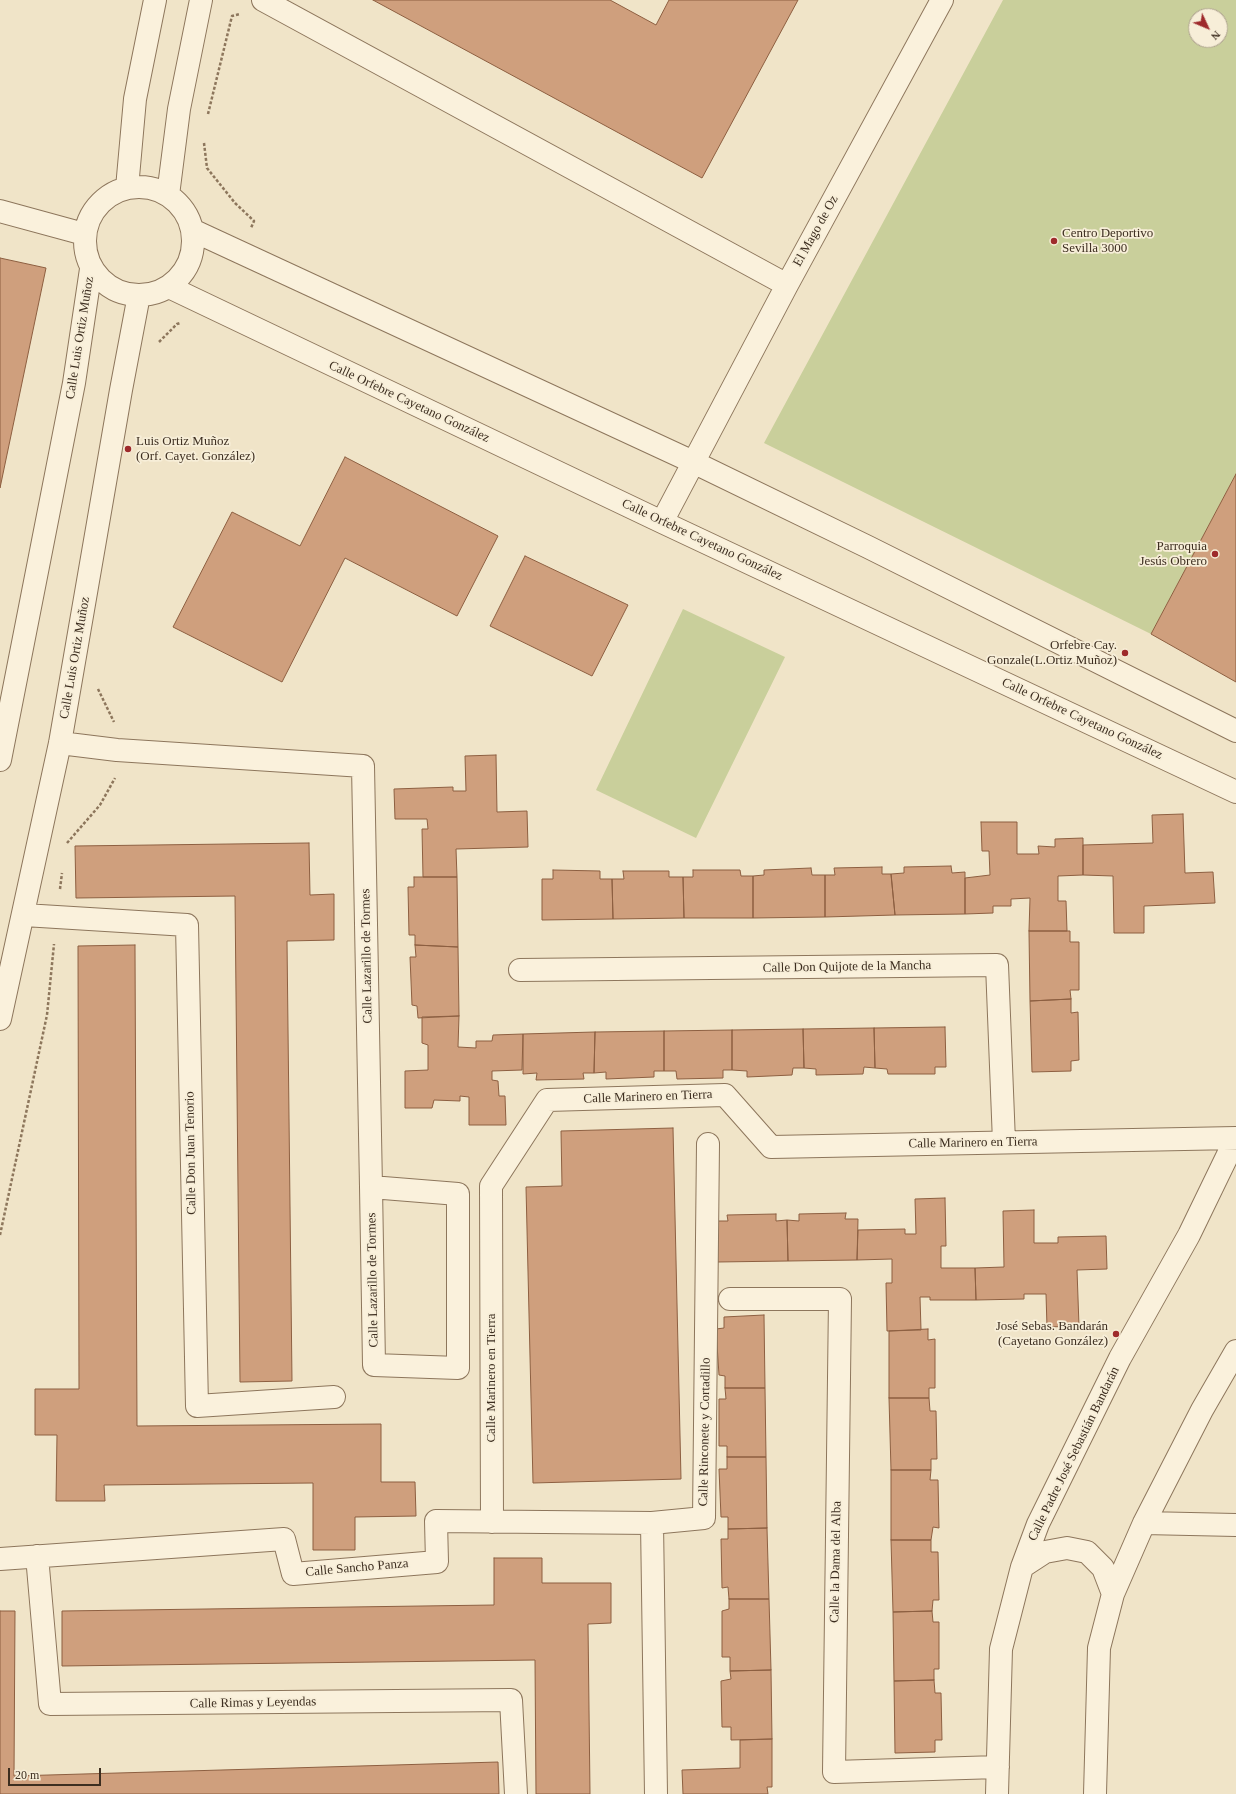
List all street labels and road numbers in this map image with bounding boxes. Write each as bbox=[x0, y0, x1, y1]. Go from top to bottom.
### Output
street label: El Mago de Oz bbox=[790, 193, 842, 269]
street label: Calle Luis Ortiz Muñoz bbox=[63, 276, 97, 400]
street label: Calle Orfebre Cayetano González bbox=[326, 358, 492, 446]
street label: Calle Orfebre Cayetano González bbox=[619, 496, 785, 584]
street label: Calle Luis Ortiz Muñoz bbox=[57, 596, 93, 720]
street label: Calle Orfebre Cayetano González bbox=[999, 675, 1165, 763]
street label: Calle Lazarillo de Tormes bbox=[358, 888, 376, 1024]
street label: Calle Don Quijote de la Mancha bbox=[763, 958, 931, 976]
street label: Calle Marinero en Tierra bbox=[583, 1087, 713, 1107]
street label: Calle Don Juan Tenorio bbox=[182, 1091, 200, 1215]
street label: Calle Marinero en Tierra bbox=[908, 1134, 1038, 1152]
street label: Calle Lazarillo de Tormes bbox=[364, 1212, 382, 1348]
street label: Calle Marinero en Tierra bbox=[484, 1313, 500, 1443]
street label: Calle Rinconete y Cortadillo bbox=[696, 1357, 714, 1507]
street label: Calle Padre José Sebastián Bandarán bbox=[1025, 1364, 1123, 1544]
street label: Calle la Dama del Alba bbox=[827, 1501, 845, 1623]
street label: Calle Sancho Panza bbox=[305, 1556, 409, 1580]
street label: Calle Rimas y Leyendas bbox=[190, 1694, 316, 1712]

